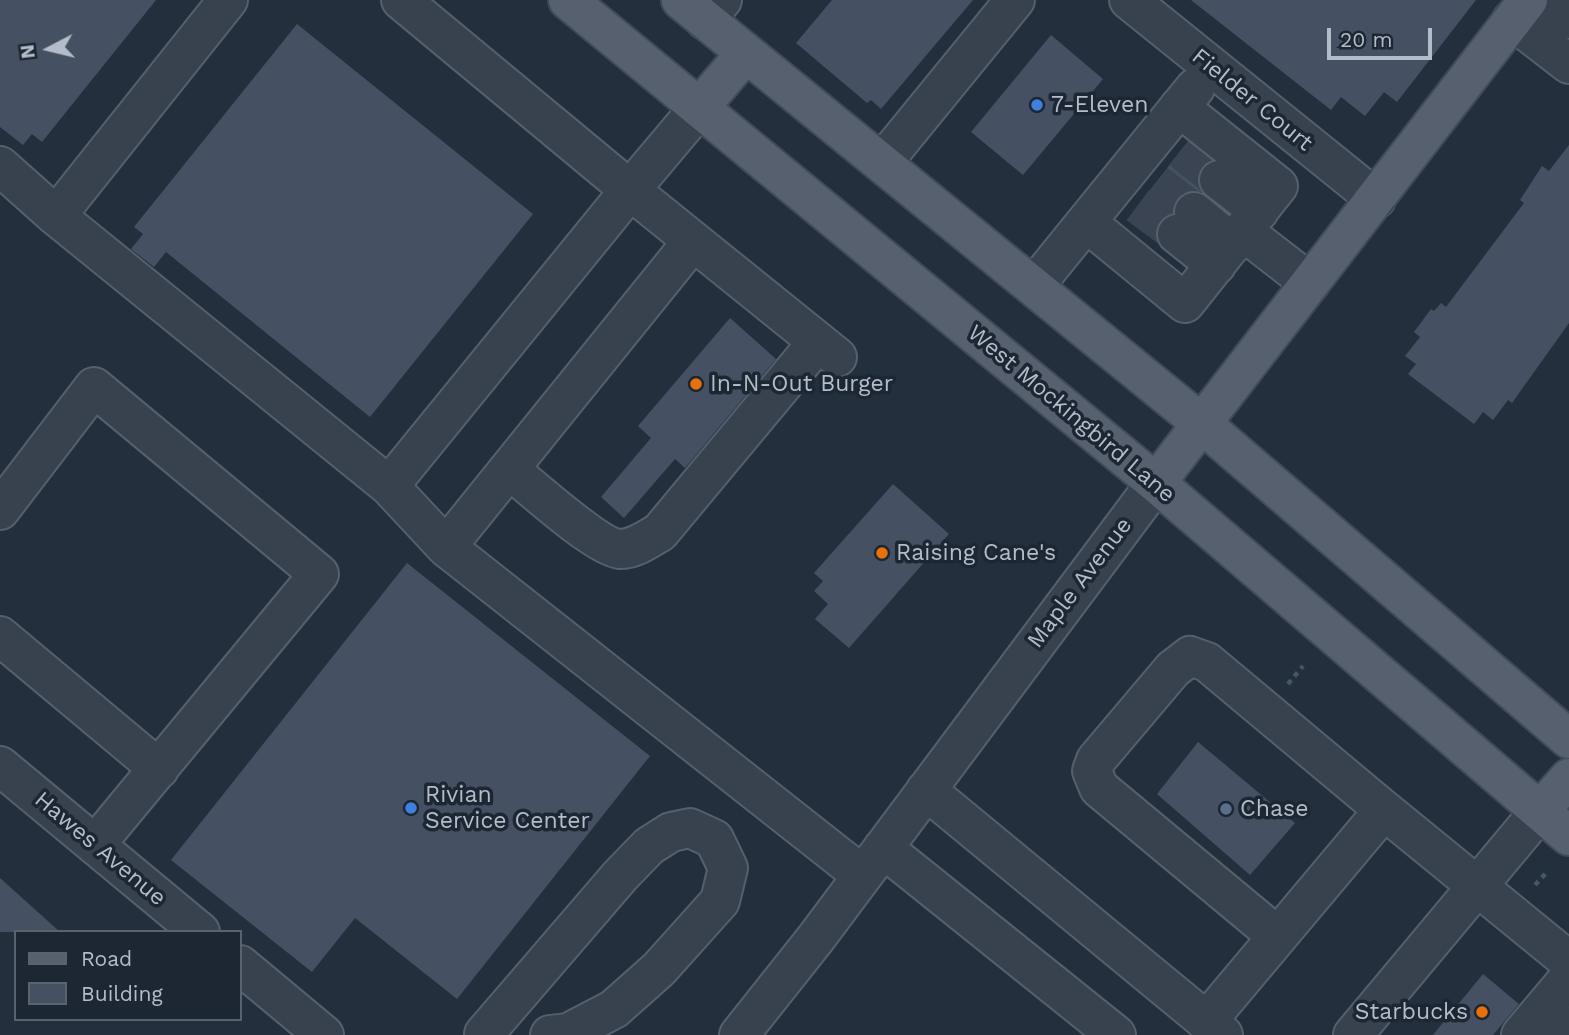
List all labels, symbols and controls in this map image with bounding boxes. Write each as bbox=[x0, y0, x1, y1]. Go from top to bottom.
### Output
north arrow bbox=[14, 14, 84, 84]
scale bar bbox=[1331, 14, 1436, 58]
text: 20 m bbox=[1340, 27, 1392, 52]
text: N bbox=[15, 43, 40, 60]
street label: Fielder Court bbox=[1186, 43, 1318, 157]
place label: 7-Eleven bbox=[1051, 91, 1149, 119]
marker: 7-Eleven bbox=[1029, 97, 1045, 113]
street label: West Mockingbird Lane bbox=[962, 319, 1180, 509]
place label: In-N-Out Burger bbox=[710, 370, 893, 398]
marker: In-N-Out Burger bbox=[688, 376, 704, 392]
street label: Maple Avenue bbox=[1022, 512, 1138, 654]
place label: Raising Cane's bbox=[896, 539, 1056, 567]
marker: Raising Cane's bbox=[874, 545, 890, 561]
place label: Rivian Service Center bbox=[425, 781, 590, 835]
street label: Hawes Avenue bbox=[29, 786, 171, 912]
place label: Chase bbox=[1240, 795, 1308, 823]
marker: Rivian Service Center bbox=[403, 800, 419, 816]
marker: Chase bbox=[1218, 801, 1234, 817]
legend bbox=[14, 930, 242, 1021]
text: Road bbox=[81, 946, 132, 971]
text: Building bbox=[81, 981, 163, 1006]
place label: Starbucks bbox=[1355, 998, 1468, 1026]
marker: Starbucks bbox=[1474, 1004, 1490, 1020]

